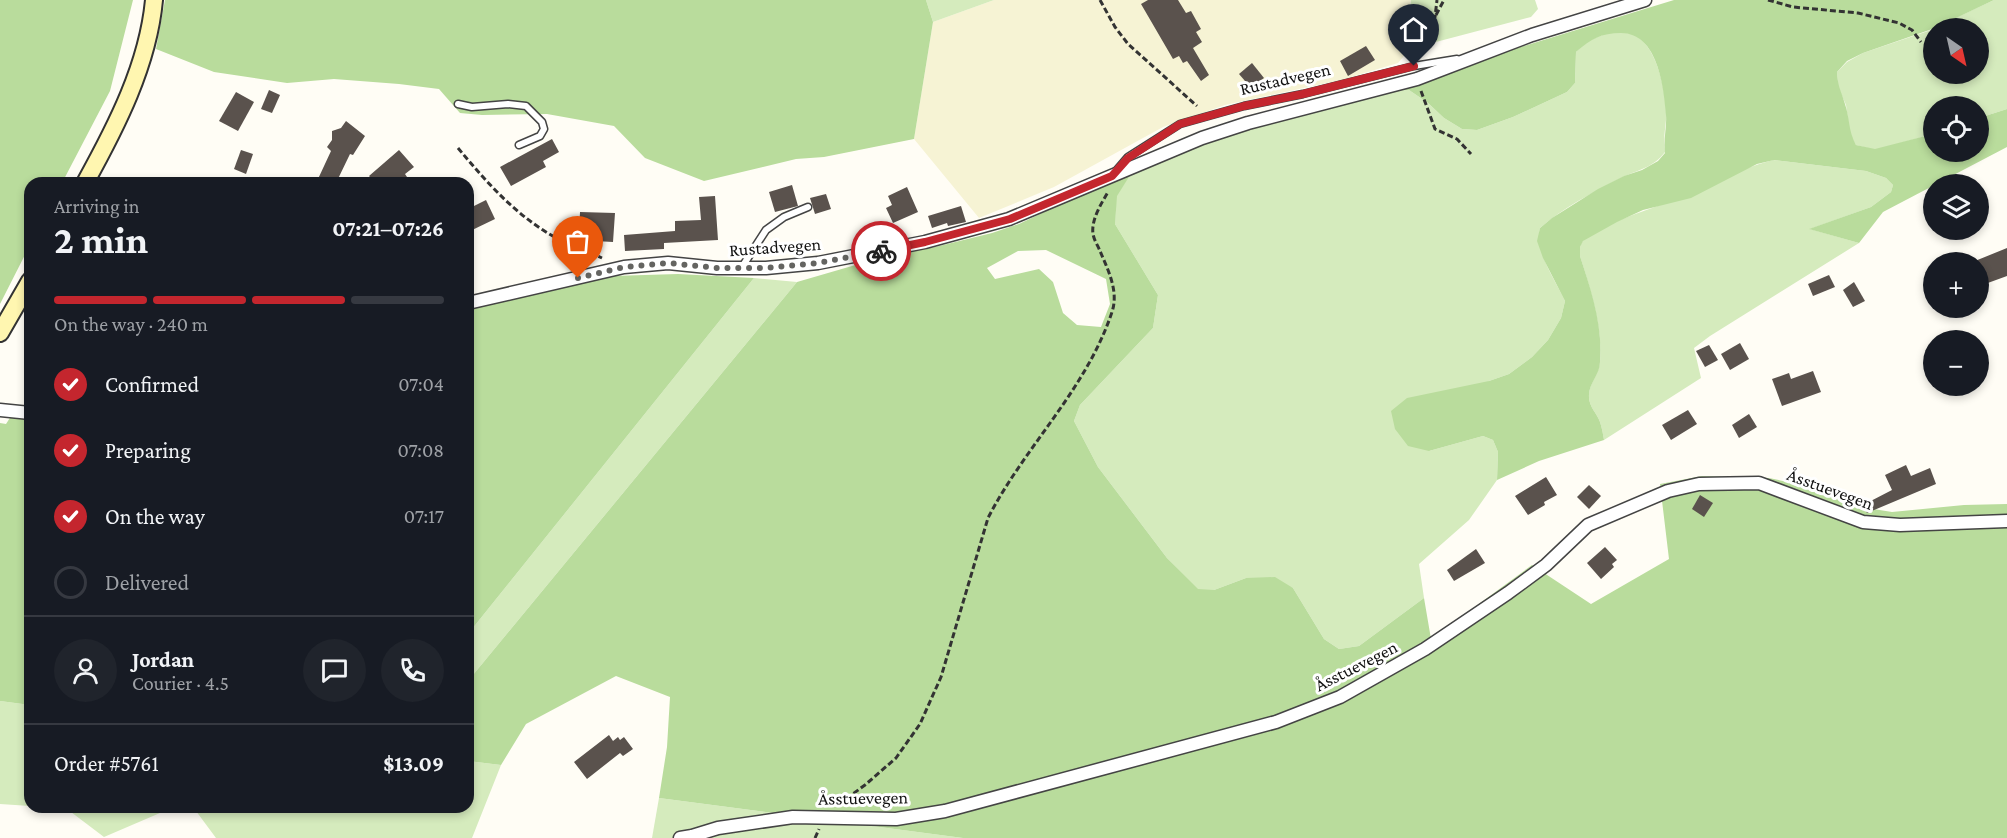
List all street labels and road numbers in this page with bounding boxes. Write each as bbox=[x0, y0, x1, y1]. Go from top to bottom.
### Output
street label: Rustadvegen bbox=[1238, 59, 1333, 99]
street label: Rustadvegen bbox=[728, 234, 822, 260]
street label: Åsstuevegen bbox=[1784, 464, 1876, 514]
street label: Åsstuevegen bbox=[1311, 637, 1401, 695]
street label: Åsstuevegen bbox=[818, 787, 908, 809]

